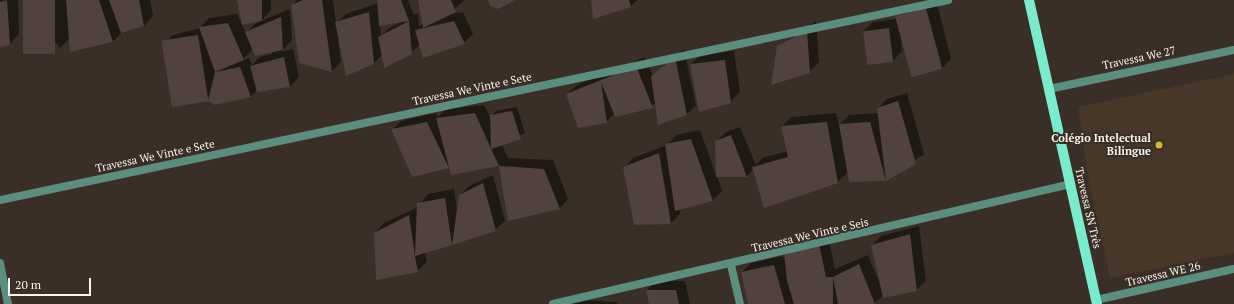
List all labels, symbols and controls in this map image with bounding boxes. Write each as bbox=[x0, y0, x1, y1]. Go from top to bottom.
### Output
street label: Travessa We 27 bbox=[1101, 44, 1177, 72]
street label: Travessa We Vinte e Sete bbox=[411, 70, 533, 108]
place label: Colégio Intelectual Bilingue bbox=[1051, 132, 1151, 158]
street label: Travessa We Vinte e Sete bbox=[94, 137, 216, 175]
marker: Colégio Intelectual Bilingue bbox=[1154, 140, 1164, 150]
street label: Travessa SN Três bbox=[1072, 166, 1104, 250]
street label: Travessa We Vinte e Seis bbox=[750, 215, 870, 255]
street label: Travessa WE 26 bbox=[1124, 259, 1202, 289]
scale bar bbox=[10, 270, 93, 296]
text: 20 m bbox=[15, 277, 41, 292]

